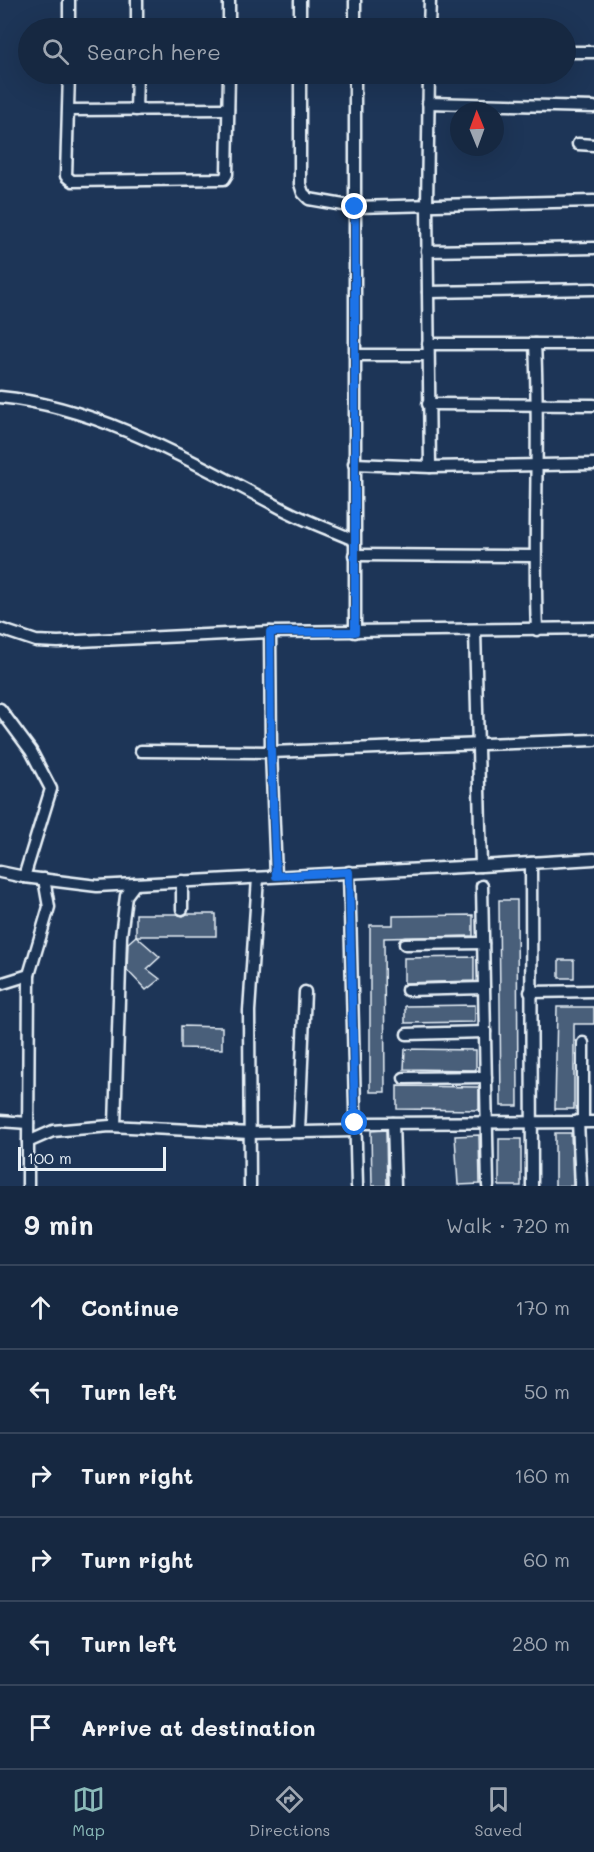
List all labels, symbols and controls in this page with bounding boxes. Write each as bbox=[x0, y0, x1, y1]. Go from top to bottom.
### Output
search box bbox=[18, 18, 576, 84]
icon: search bbox=[39, 35, 72, 68]
text: Search here bbox=[87, 37, 221, 66]
north arrow bbox=[450, 102, 504, 156]
route end bbox=[341, 193, 367, 219]
route start bbox=[341, 1109, 367, 1135]
scale bar bbox=[18, 1144, 166, 1172]
text: 100 m bbox=[27, 1147, 72, 1168]
text: 9 min bbox=[24, 1208, 93, 1242]
text: Walk · 720 m bbox=[446, 1212, 570, 1238]
icon: ahead bbox=[24, 1291, 57, 1324]
text: Continue bbox=[81, 1293, 179, 1322]
text: 170 m bbox=[515, 1294, 570, 1320]
icon: left bbox=[24, 1375, 57, 1408]
text: Turn left bbox=[81, 1377, 177, 1406]
text: 50 m bbox=[524, 1378, 570, 1404]
icon: right bbox=[24, 1459, 57, 1492]
text: Turn right bbox=[81, 1461, 193, 1490]
text: 160 m bbox=[514, 1462, 570, 1488]
icon: right bbox=[24, 1543, 57, 1576]
text: Turn right bbox=[81, 1545, 193, 1574]
text: 60 m bbox=[523, 1546, 570, 1572]
icon: left bbox=[24, 1627, 57, 1660]
text: Turn left bbox=[81, 1629, 177, 1658]
text: 280 m bbox=[512, 1630, 570, 1656]
icon: arrive bbox=[24, 1711, 57, 1744]
text: Arrive at destination bbox=[81, 1713, 316, 1742]
tab: Map bbox=[72, 1783, 105, 1840]
tab: Directions bbox=[249, 1783, 330, 1840]
tab: Saved bbox=[474, 1783, 522, 1840]

